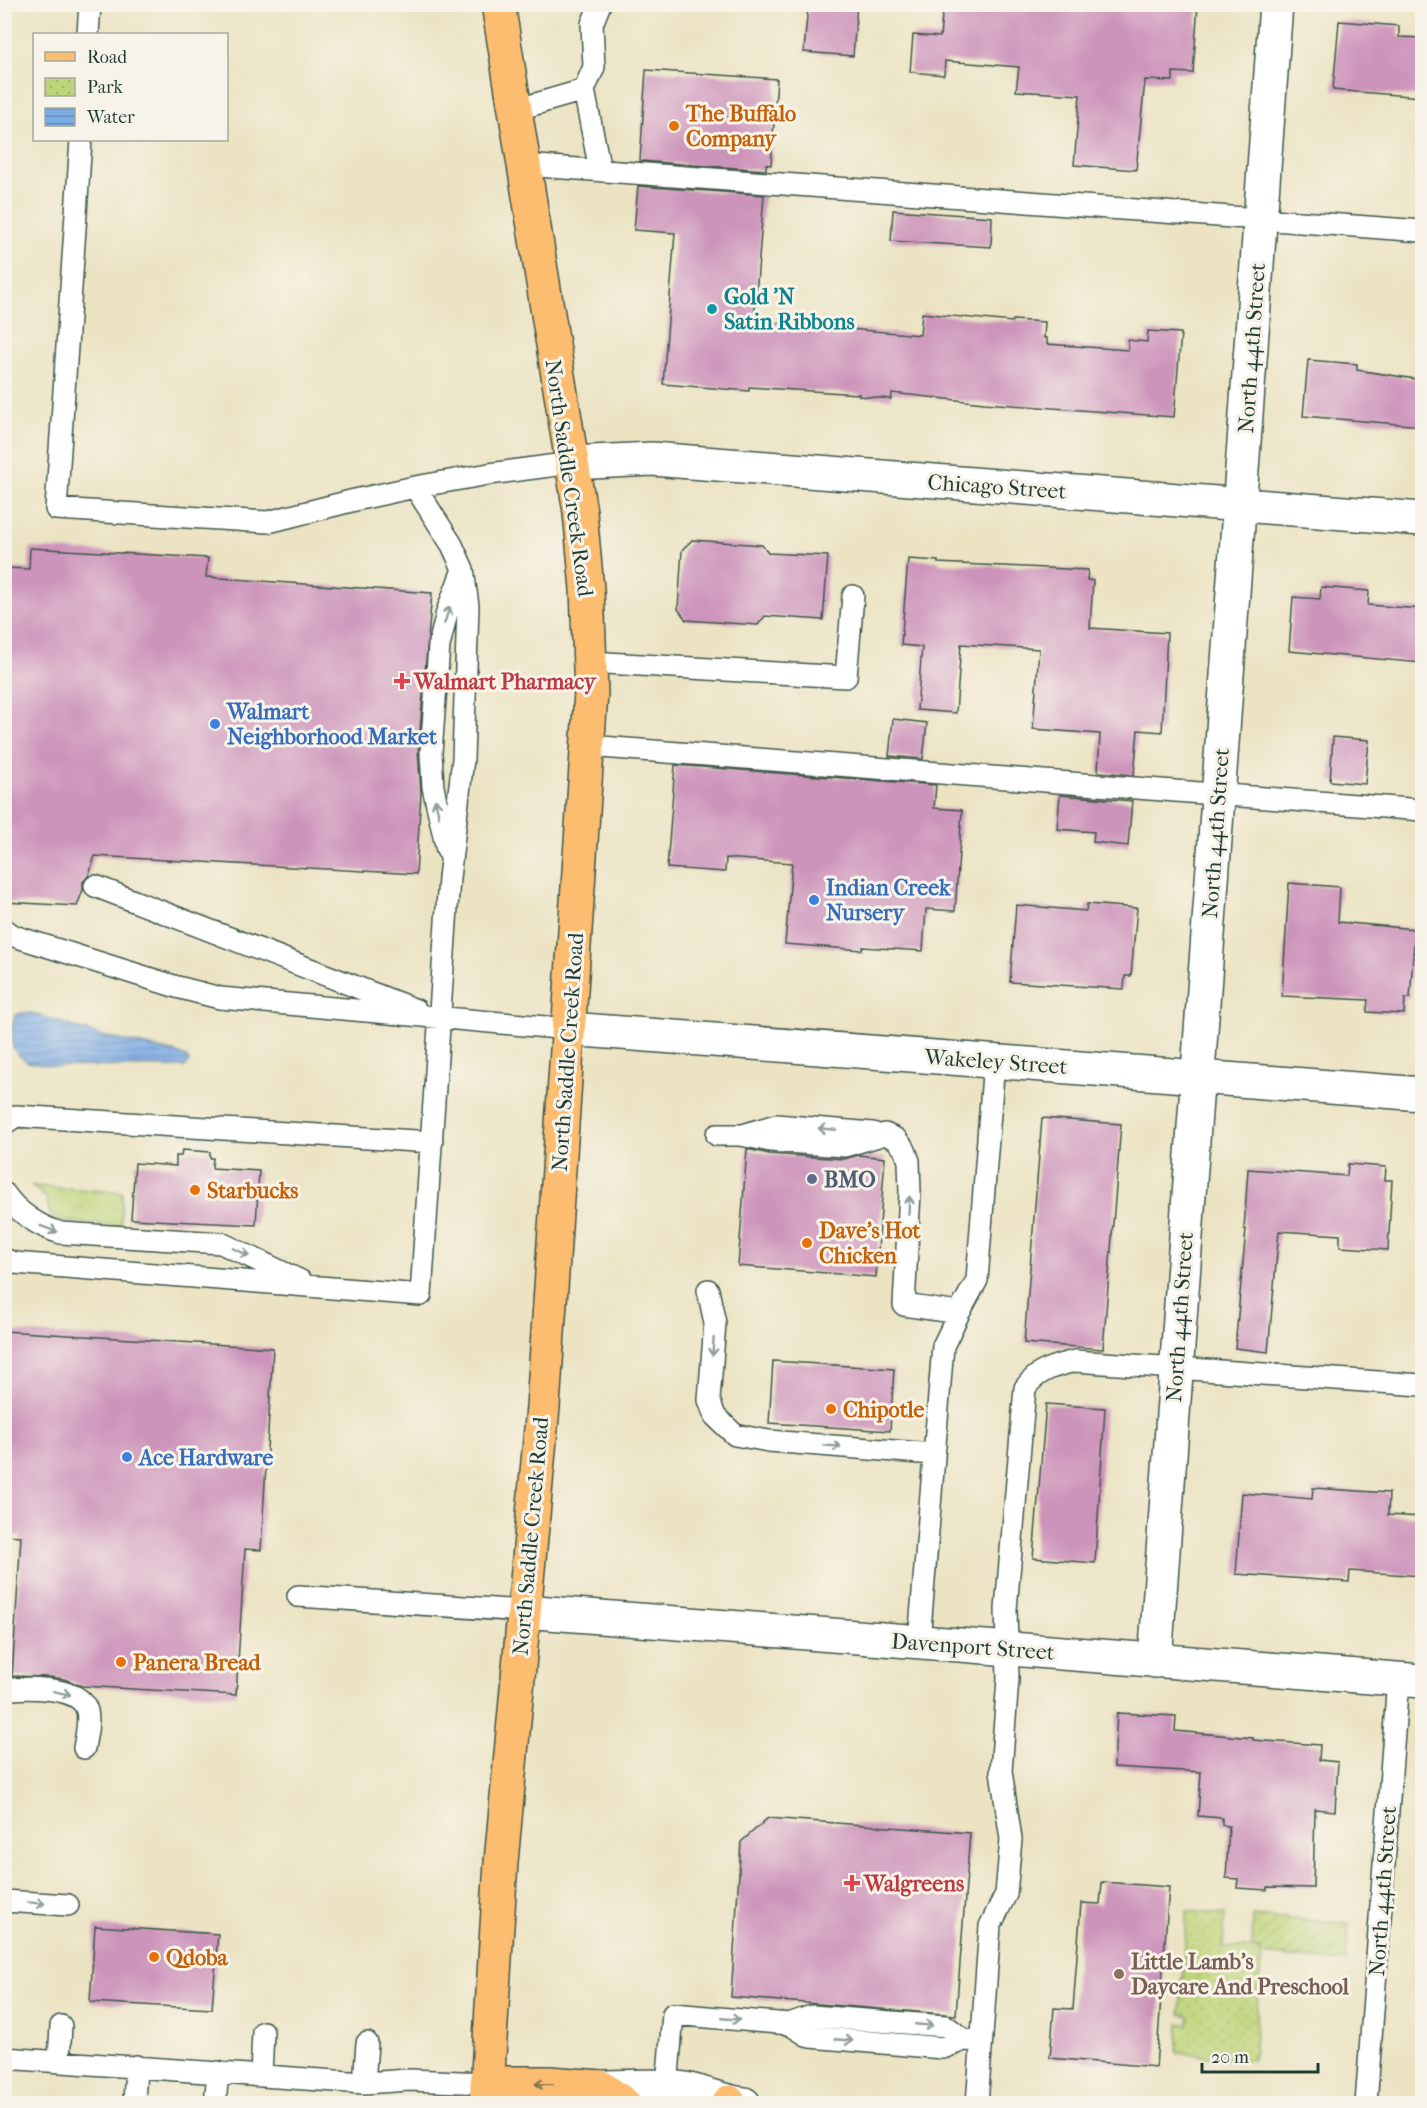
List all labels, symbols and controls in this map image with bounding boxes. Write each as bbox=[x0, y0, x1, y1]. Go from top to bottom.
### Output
legend bbox=[33, 33, 228, 141]
text: Road bbox=[87, 47, 127, 68]
text: Park bbox=[87, 77, 124, 98]
place label: The Buffalo Company bbox=[685, 101, 796, 152]
text: Water bbox=[86, 107, 135, 128]
marker: The Buffalo Company bbox=[667, 119, 681, 133]
street label: North 44th Street bbox=[1233, 262, 1271, 434]
place label: Gold 'N Satin Ribbons bbox=[724, 284, 855, 335]
marker: Gold 'N Satin Ribbons bbox=[705, 302, 719, 316]
street label: North Saddle Creek Road bbox=[539, 358, 599, 599]
street label: Chicago Street bbox=[927, 469, 1067, 505]
one-way arrow bbox=[442, 606, 453, 625]
place label: Walmart Pharmacy bbox=[413, 669, 597, 695]
marker: Walmart Pharmacy bbox=[395, 674, 409, 688]
place label: Walmart Neighborhood Market bbox=[226, 699, 438, 750]
marker: Walmart Neighborhood Market bbox=[208, 717, 222, 731]
street label: North 44th Street bbox=[1197, 747, 1235, 919]
one-way arrow bbox=[431, 799, 443, 818]
place label: Indian Creek Nursery bbox=[826, 875, 951, 926]
marker: Indian Creek Nursery bbox=[807, 893, 821, 907]
street label: North Saddle Creek Road bbox=[547, 931, 589, 1172]
street label: Wakeley Street bbox=[923, 1044, 1068, 1080]
one-way arrow bbox=[817, 1123, 837, 1134]
place label: BMO bbox=[824, 1167, 876, 1193]
marker: BMO bbox=[805, 1172, 819, 1186]
place label: Starbucks bbox=[207, 1178, 298, 1204]
marker: Starbucks bbox=[188, 1183, 202, 1197]
one-way arrow bbox=[904, 1195, 915, 1215]
place label: Dave's Hot Chicken bbox=[819, 1218, 922, 1269]
one-way arrow bbox=[40, 1224, 58, 1235]
street label: North 44th Street bbox=[1161, 1231, 1199, 1403]
marker: Dave's Hot Chicken bbox=[800, 1236, 814, 1250]
one-way arrow bbox=[232, 1247, 250, 1259]
one-way arrow bbox=[707, 1337, 718, 1357]
place label: Chipotle bbox=[843, 1397, 924, 1423]
marker: Chipotle bbox=[824, 1402, 838, 1416]
street label: North Saddle Creek Road bbox=[508, 1415, 554, 1656]
one-way arrow bbox=[821, 1440, 841, 1451]
place label: Ace Hardware bbox=[137, 1445, 274, 1471]
marker: Ace Hardware bbox=[120, 1450, 134, 1464]
street label: Davenport Street bbox=[890, 1628, 1056, 1666]
place label: Panera Bread bbox=[133, 1650, 262, 1676]
marker: Panera Bread bbox=[114, 1655, 128, 1669]
one-way arrow bbox=[53, 1687, 72, 1699]
street label: North 44th Street bbox=[1364, 1805, 1402, 1977]
place label: Walgreens bbox=[863, 1871, 964, 1897]
marker: Walgreens bbox=[845, 1876, 859, 1890]
one-way arrow bbox=[26, 1898, 46, 1909]
place label: Qdoba bbox=[166, 1945, 229, 1971]
place label: Little Lamb's Daycare And Preschool bbox=[1131, 1949, 1350, 2000]
marker: Qdoba bbox=[147, 1950, 161, 1964]
marker: Little Lamb's Daycare And Preschool bbox=[1112, 1967, 1126, 1981]
one-way arrow bbox=[721, 2014, 741, 2025]
one-way arrow bbox=[913, 2019, 933, 2030]
one-way arrow bbox=[833, 2035, 853, 2046]
scale bar bbox=[1202, 2036, 1318, 2074]
text: 20 m bbox=[1211, 2047, 1249, 2068]
one-way arrow bbox=[535, 2078, 555, 2089]

